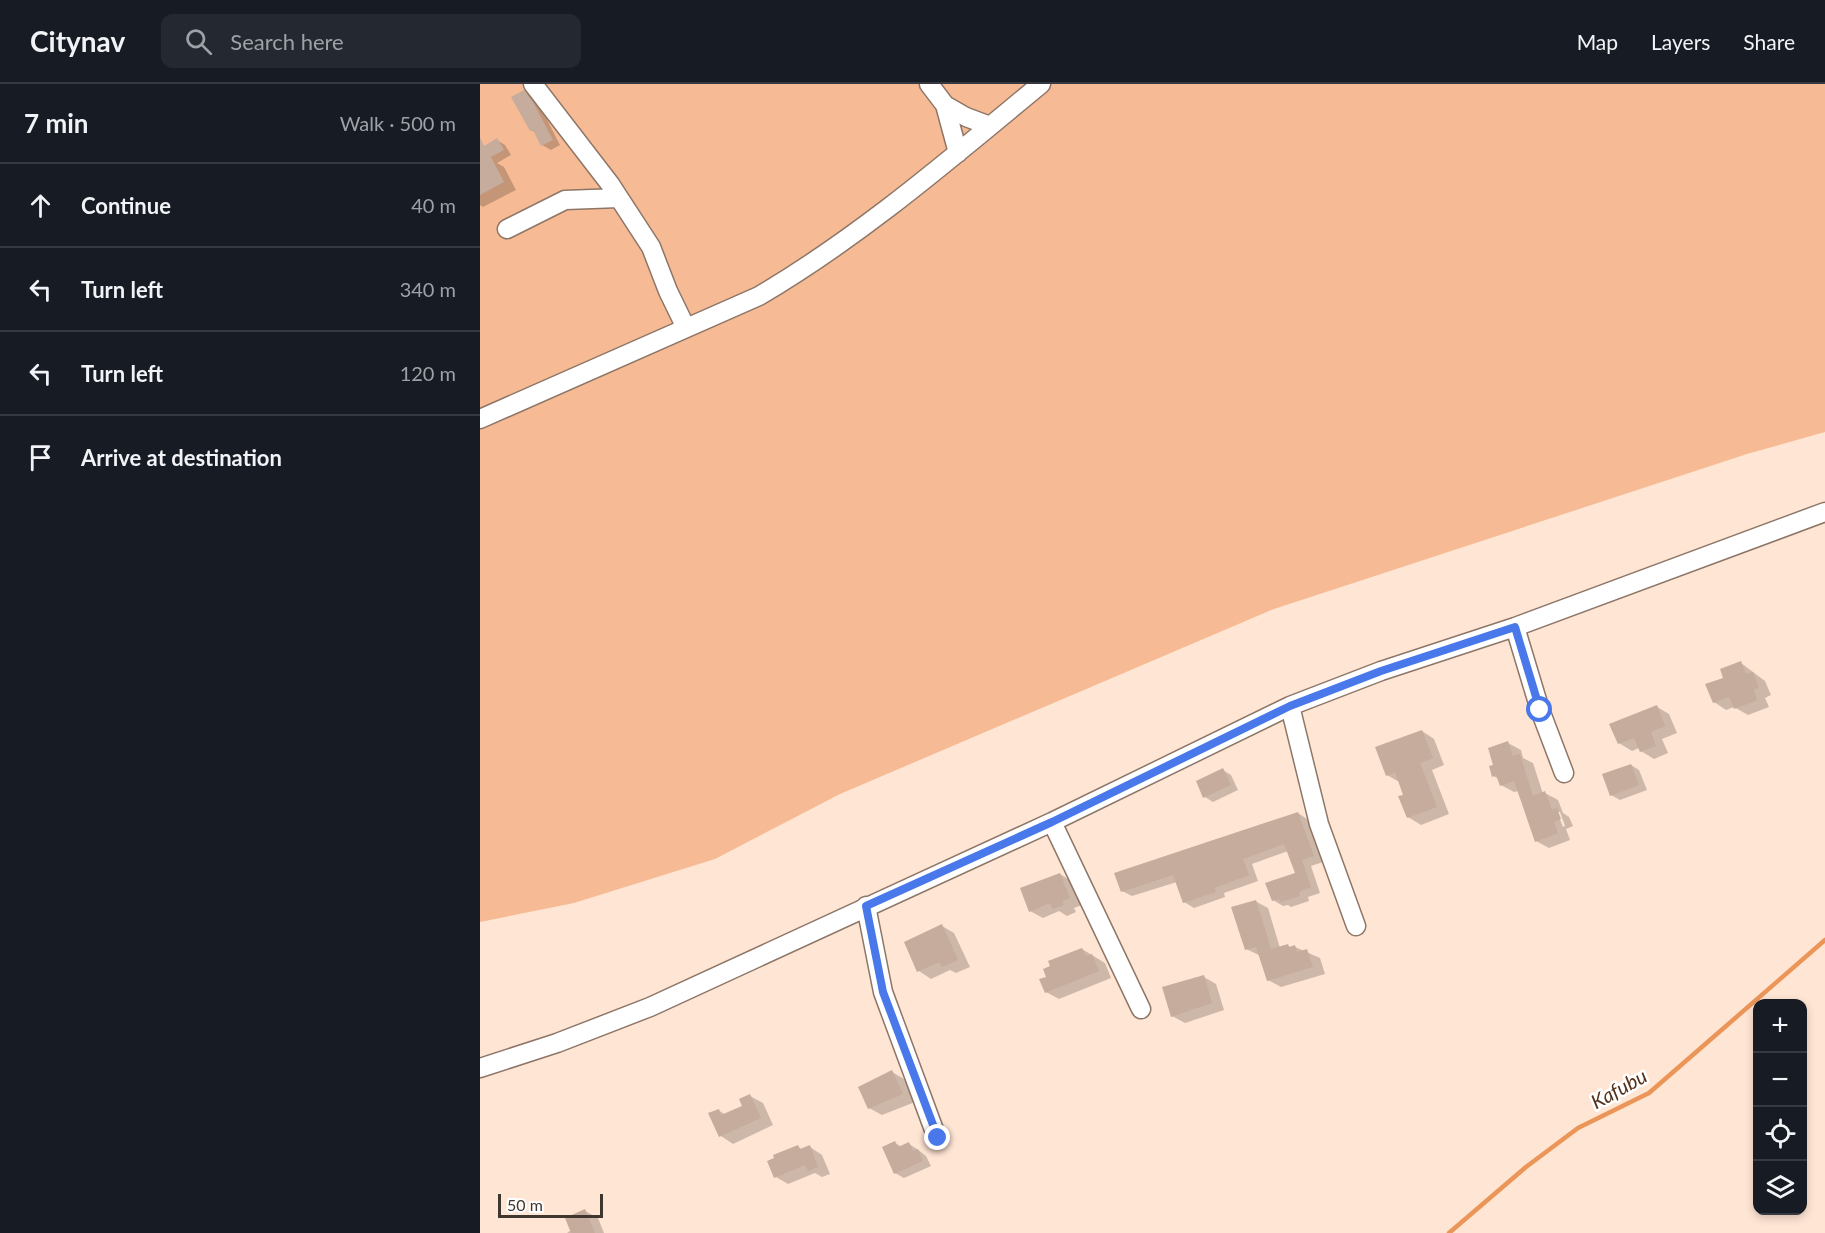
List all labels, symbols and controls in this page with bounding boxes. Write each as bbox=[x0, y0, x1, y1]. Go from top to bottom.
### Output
search box bbox=[161, 14, 581, 68]
text: Citynav bbox=[30, 24, 125, 58]
icon: search bbox=[182, 25, 215, 58]
text: Search here bbox=[230, 28, 344, 55]
text: Map bbox=[1577, 29, 1618, 54]
text: Layers bbox=[1651, 29, 1710, 54]
text: Share bbox=[1743, 29, 1795, 54]
text: 7 min bbox=[24, 107, 88, 139]
text: Walk · 500 m bbox=[340, 111, 456, 135]
icon: ahead bbox=[24, 189, 57, 222]
text: Continue bbox=[81, 192, 171, 219]
text: 40 m bbox=[411, 193, 456, 217]
icon: left bbox=[24, 273, 57, 306]
text: Turn left bbox=[81, 276, 163, 303]
text: 340 m bbox=[400, 277, 456, 301]
icon: left bbox=[24, 357, 57, 390]
text: Turn left bbox=[81, 360, 163, 387]
text: 120 m bbox=[400, 361, 456, 385]
icon: arrive bbox=[24, 441, 57, 474]
text: Arrive at destination bbox=[81, 444, 282, 471]
route start bbox=[1526, 696, 1552, 722]
map controls bbox=[1753, 999, 1807, 1215]
button: + bbox=[1753, 999, 1807, 1053]
button: − bbox=[1753, 1053, 1807, 1107]
water label: Kafubu bbox=[1586, 1063, 1651, 1113]
button: locate bbox=[1753, 1107, 1807, 1161]
route end bbox=[924, 1124, 950, 1150]
button: layers bbox=[1753, 1161, 1807, 1215]
scale bar bbox=[498, 1191, 603, 1218]
text: 50 m bbox=[507, 1195, 543, 1214]

